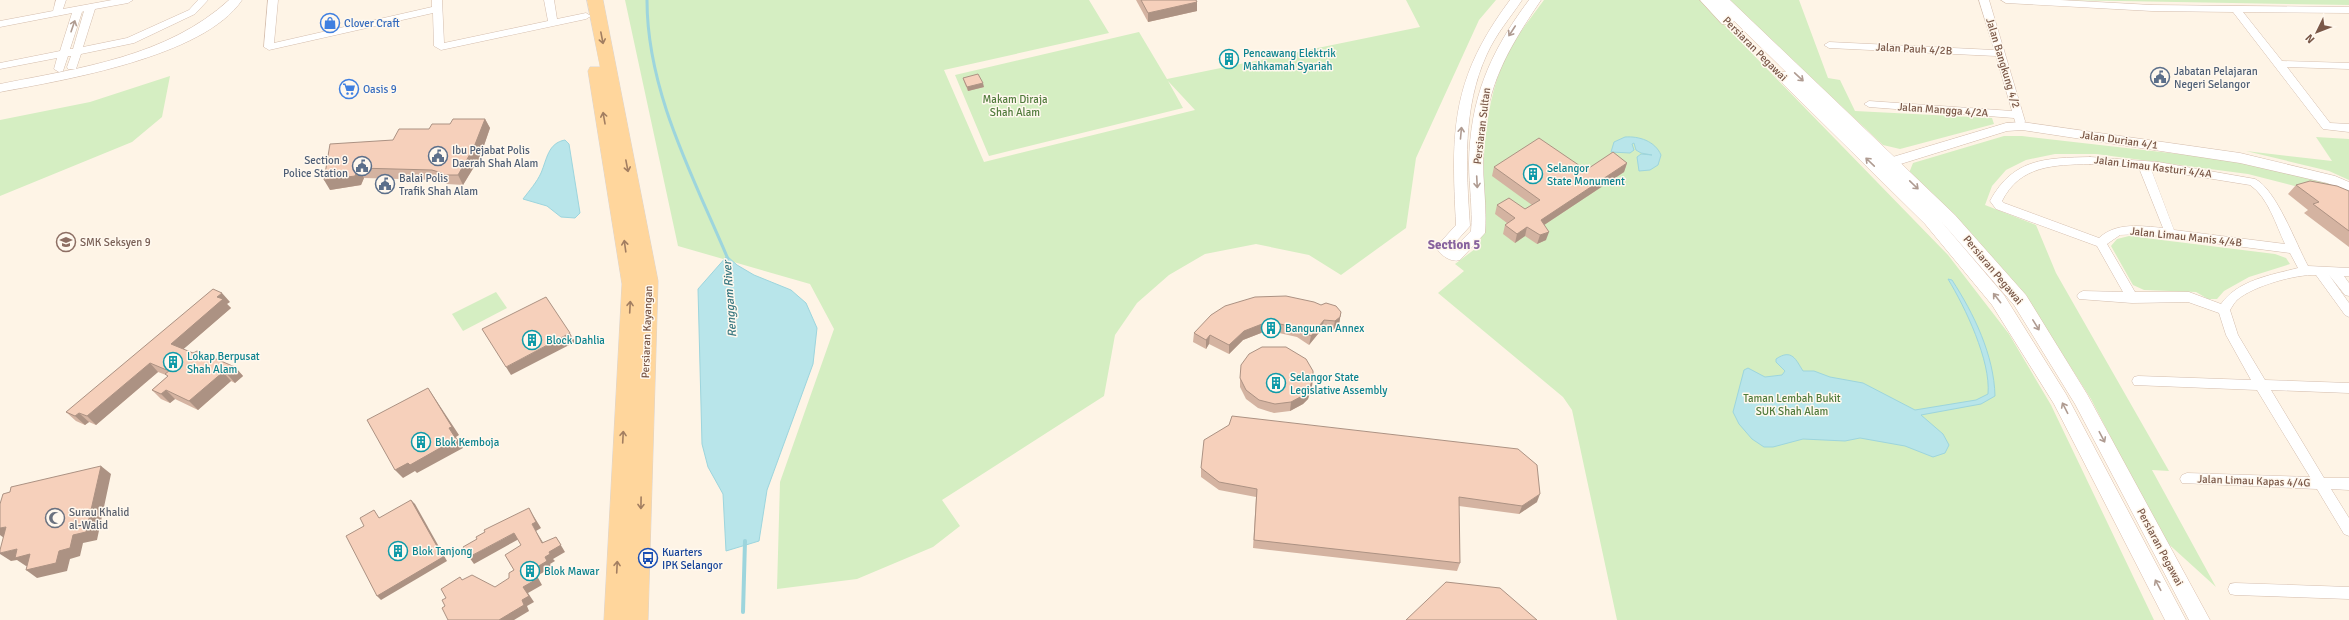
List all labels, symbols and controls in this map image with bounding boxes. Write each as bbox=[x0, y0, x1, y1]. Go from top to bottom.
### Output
shop icon: Clover Craft bbox=[319, 12, 341, 34]
north arrow bbox=[2297, 12, 2337, 52]
street label: Persiaran Pegawai bbox=[1720, 14, 1790, 84]
street label: Jalan Bangkung 4/2 bbox=[1983, 16, 2023, 110]
place label: Clover Craft bbox=[344, 17, 400, 30]
one-way arrow bbox=[70, 20, 77, 33]
one-way arrow bbox=[1508, 26, 1516, 37]
one-way arrow bbox=[599, 31, 607, 44]
text: N bbox=[2303, 31, 2317, 46]
street label: Jalan Pauh 4/2B bbox=[1875, 41, 1953, 58]
place label: Pencawang Elektrik Mahkamah Syariah bbox=[1243, 47, 1336, 73]
building icon: Pencawang Elektrik Mahkamah Syariah bbox=[1218, 48, 1240, 70]
place label: Jabatan Pelajaran Negeri Selangor bbox=[2174, 65, 2258, 91]
public building icon: Jabatan Pelajaran Negeri Selangor bbox=[2149, 66, 2171, 88]
one-way arrow bbox=[1794, 72, 1804, 81]
supermarket icon: Oasis 9 bbox=[338, 78, 360, 100]
place label: Oasis 9 bbox=[363, 83, 397, 96]
street label: Persiaran Sultan bbox=[1471, 87, 1493, 165]
park label: Makam Diraja Shah Alam bbox=[982, 93, 1048, 119]
street label: Jalan Mangga 4/2A bbox=[1897, 100, 1989, 120]
one-way arrow bbox=[600, 111, 608, 124]
one-way arrow bbox=[1458, 127, 1465, 140]
street label: Jalan Durian 4/1 bbox=[2079, 128, 2159, 152]
place label: Ibu Pejabat Polis Daerah Shah Alam bbox=[452, 144, 539, 170]
public building icon: Ibu Pejabat Polis Daerah Shah Alam bbox=[427, 145, 449, 167]
street label: Jalan Limau Kasturi 4/4A bbox=[2093, 153, 2213, 181]
place label: Section 9 Police Station bbox=[283, 154, 348, 180]
public building icon: Section 9 Police Station bbox=[351, 155, 373, 177]
one-way arrow bbox=[1865, 157, 1875, 167]
one-way arrow bbox=[623, 159, 631, 172]
place label: Selangor State Monument bbox=[1547, 162, 1625, 188]
building icon: Selangor State Monument bbox=[1522, 163, 1544, 185]
place label: Balai Polis Trafik Shah Alam bbox=[399, 172, 478, 198]
public building icon: Balai Polis Trafik Shah Alam bbox=[374, 173, 396, 195]
one-way arrow bbox=[1473, 176, 1481, 189]
one-way arrow bbox=[1909, 180, 1919, 190]
street label: Jalan Limau Manis 4/4B bbox=[2129, 225, 2243, 249]
school or university icon: SMK Seksyen 9 bbox=[55, 231, 77, 253]
street label: Persiaran Pegawai bbox=[1960, 233, 2026, 307]
place label: SMK Seksyen 9 bbox=[80, 236, 151, 249]
district label: Section 5 bbox=[1428, 237, 1480, 253]
one-way arrow bbox=[621, 240, 629, 253]
water label: Renggam River bbox=[720, 259, 740, 338]
street label: Persiaran Kayangan bbox=[639, 285, 655, 379]
one-way arrow bbox=[1992, 293, 2001, 304]
one-way arrow bbox=[626, 301, 633, 314]
building icon: Bangunan Annex bbox=[1260, 317, 1282, 339]
one-way arrow bbox=[2032, 319, 2040, 331]
place label: Bangunan Annex bbox=[1285, 322, 1364, 335]
building icon: Block Dahlia bbox=[521, 329, 543, 351]
place label: Block Dahlia bbox=[546, 334, 605, 347]
place label: Lokap Berpusat Shah Alam bbox=[187, 350, 260, 376]
building icon: Lokap Berpusat Shah Alam bbox=[162, 351, 184, 373]
place label: Selangor State Legislative Assembly bbox=[1290, 371, 1388, 397]
building icon: Selangor State Legislative Assembly bbox=[1265, 372, 1287, 394]
park label: Taman Lembah Bukit SUK Shah Alam bbox=[1743, 392, 1841, 418]
one-way arrow bbox=[2061, 403, 2068, 415]
building icon: Blok Kemboja bbox=[410, 431, 432, 453]
one-way arrow bbox=[620, 431, 627, 444]
one-way arrow bbox=[2098, 431, 2106, 443]
place label: Blok Kemboja bbox=[435, 436, 500, 449]
street label: Jalan Limau Kapas 4/4G bbox=[2197, 473, 2311, 489]
one-way arrow bbox=[637, 496, 645, 509]
place label: Surau Khalid al-Walid bbox=[69, 506, 129, 532]
street label: Persiaran Pegawai bbox=[2134, 506, 2186, 588]
mosque icon: Surau Khalid al-Walid bbox=[44, 507, 66, 529]
building icon: Blok Tanjong bbox=[387, 540, 409, 562]
place label: Blok Tanjong bbox=[412, 545, 472, 558]
place label: Kuarters IPK Selangor bbox=[662, 546, 722, 572]
bus stop icon: Kuarters IPK Selangor bbox=[637, 547, 659, 569]
building icon: Blok Mawar bbox=[519, 560, 541, 582]
one-way arrow bbox=[613, 561, 621, 574]
place label: Blok Mawar bbox=[544, 565, 599, 578]
one-way arrow bbox=[2154, 580, 2161, 592]

